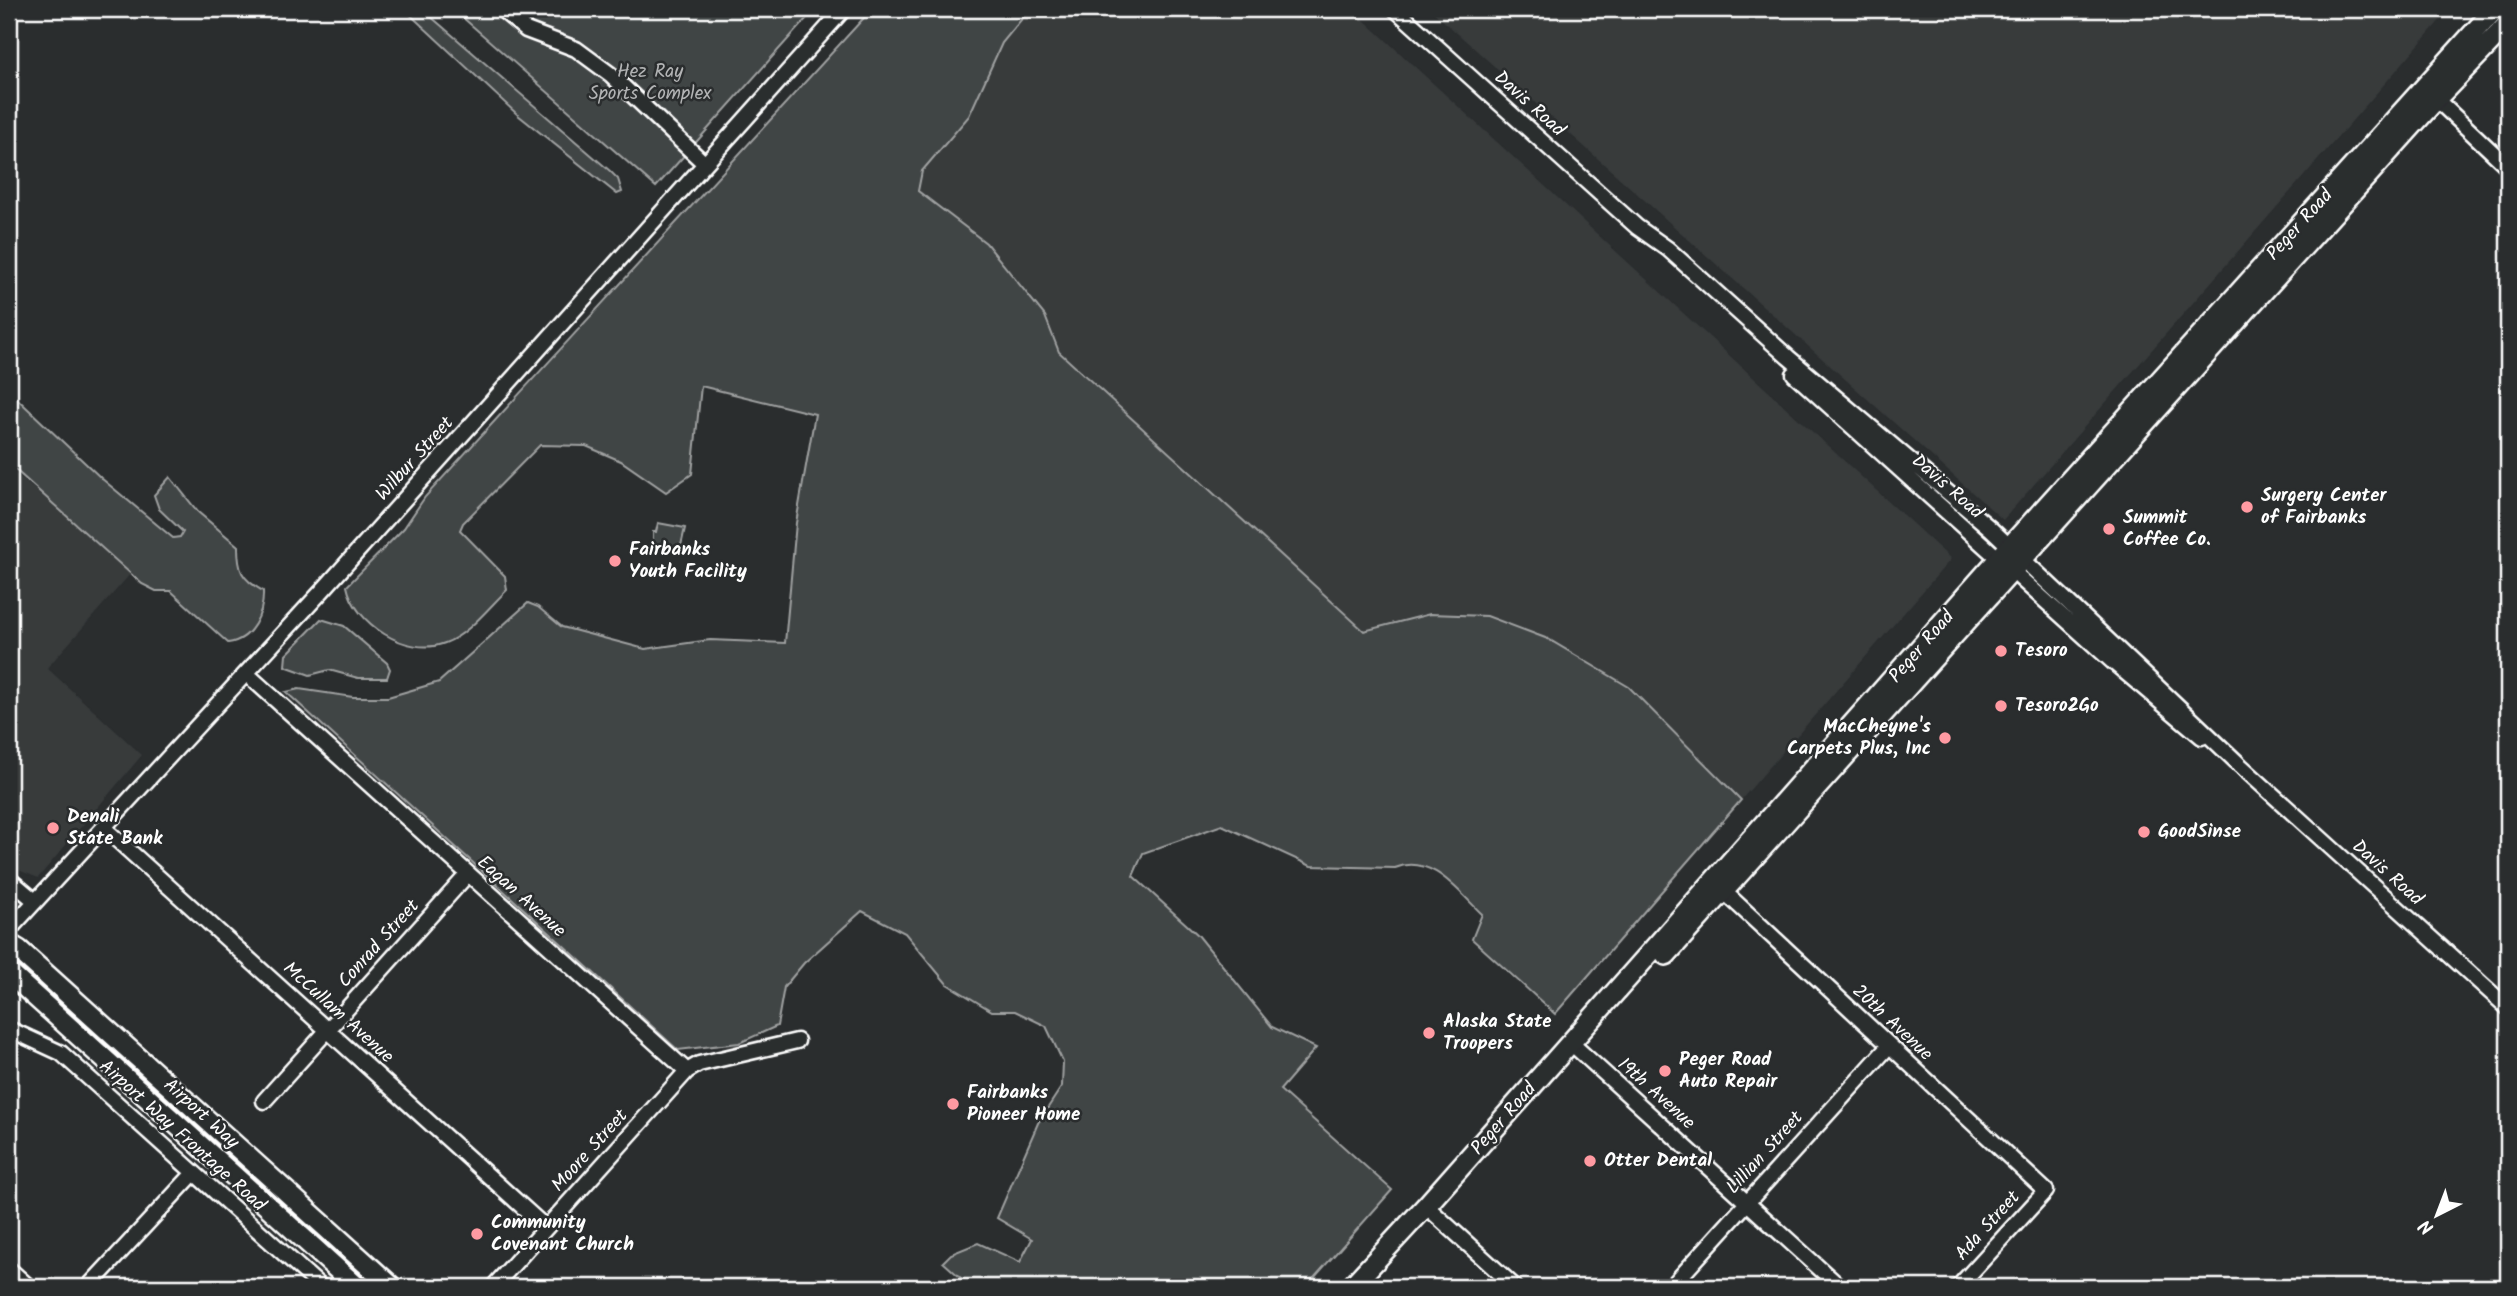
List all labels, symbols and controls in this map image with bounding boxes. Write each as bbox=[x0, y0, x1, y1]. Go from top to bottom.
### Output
park label: Hez Ray Sports Complex bbox=[589, 57, 712, 109]
street label: Davis Road bbox=[1486, 64, 1572, 145]
street label: Peger Road bbox=[2259, 182, 2341, 268]
street label: Wilbur Street bbox=[369, 409, 462, 508]
street label: Davis Road bbox=[1904, 447, 1990, 527]
place label: Surgery Center of Fairbanks bbox=[2261, 481, 2387, 533]
marker: Surgery Center of Fairbanks bbox=[2239, 499, 2255, 515]
place label: Summit Coffee Co. bbox=[2123, 503, 2211, 555]
marker: Summit Coffee Co. bbox=[2101, 521, 2117, 537]
place label: Fairbanks Youth Facility bbox=[629, 535, 747, 587]
marker: Fairbanks Youth Facility bbox=[607, 553, 623, 569]
street label: Peger Road bbox=[1882, 603, 1963, 690]
place label: Tesoro bbox=[2015, 636, 2068, 666]
marker: Tesoro bbox=[1993, 643, 2009, 659]
place label: Tesoro2Go bbox=[2015, 691, 2099, 721]
marker: Tesoro2Go bbox=[1993, 698, 2009, 714]
place label: MacCheyne's Carpets Plus, Inc bbox=[1787, 712, 1931, 764]
marker: MacCheyne's Carpets Plus, Inc bbox=[1937, 730, 1953, 746]
place label: Denali State Bank bbox=[67, 802, 163, 854]
place label: GoodSinse bbox=[2158, 817, 2241, 847]
marker: Denali State Bank bbox=[45, 820, 61, 836]
marker: GoodSinse bbox=[2136, 824, 2152, 840]
street label: Davis Road bbox=[2344, 833, 2430, 914]
street label: Eagan Avenue bbox=[469, 848, 573, 946]
street label: Conrad Street bbox=[331, 892, 428, 995]
street label: McCullam Avenue bbox=[276, 955, 401, 1072]
street label: 20th Avenue bbox=[1845, 977, 1940, 1069]
place label: Alaska State Troopers bbox=[1443, 1007, 1552, 1059]
marker: Alaska State Troopers bbox=[1421, 1025, 1437, 1041]
place label: Peger Road Auto Repair bbox=[1679, 1045, 1778, 1097]
street label: 19th Avenue bbox=[1610, 1051, 1702, 1138]
street label: Airport Way Frontage Road bbox=[92, 1053, 273, 1220]
marker: Peger Road Auto Repair bbox=[1657, 1063, 1673, 1079]
street label: Airport Way bbox=[156, 1071, 247, 1157]
street label: Peger Road bbox=[1464, 1075, 1545, 1162]
place label: Fairbanks Pioneer Home bbox=[967, 1078, 1080, 1130]
marker: Fairbanks Pioneer Home bbox=[945, 1096, 961, 1112]
street label: Moore Street bbox=[544, 1102, 636, 1199]
street label: Lillian Street bbox=[1719, 1104, 1811, 1202]
place label: Otter Dental bbox=[1604, 1146, 1713, 1176]
marker: Otter Dental bbox=[1582, 1153, 1598, 1169]
north arrow bbox=[2402, 1180, 2472, 1250]
street label: Ada Street bbox=[1948, 1184, 2028, 1268]
place label: Community Covenant Church bbox=[491, 1208, 634, 1260]
text: N bbox=[2412, 1211, 2441, 1241]
marker: Community Covenant Church bbox=[469, 1226, 485, 1242]

